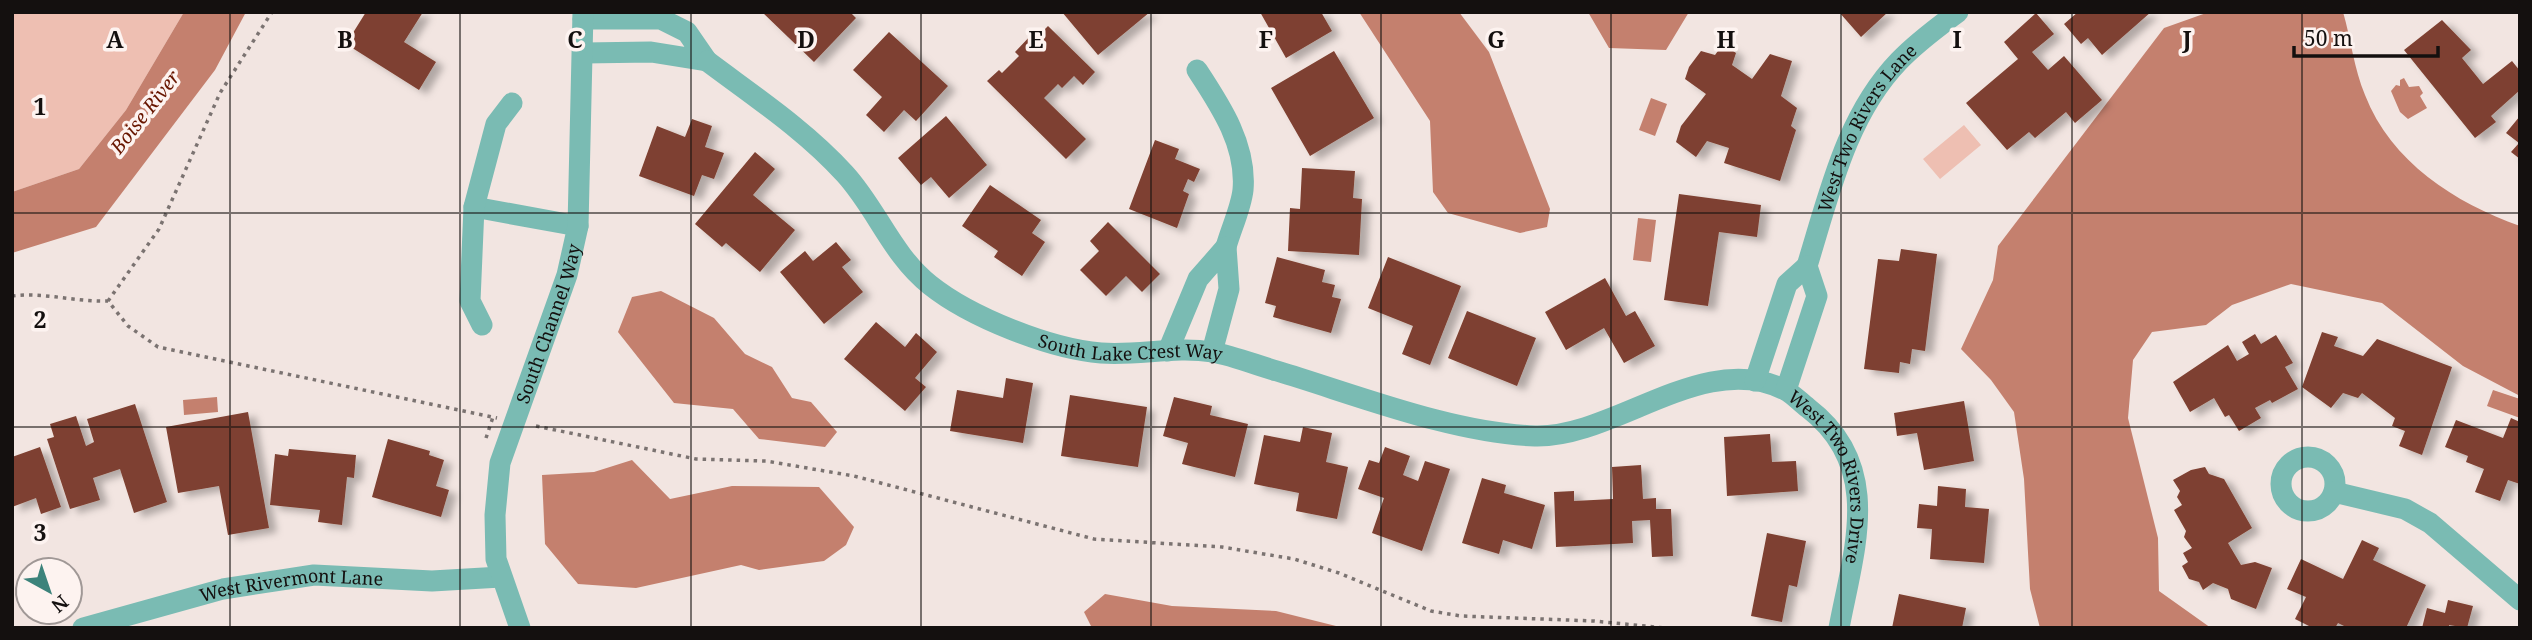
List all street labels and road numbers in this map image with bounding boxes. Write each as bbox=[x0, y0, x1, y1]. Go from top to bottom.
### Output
street label: West Two Rivers Lane bbox=[1812, 38, 1921, 215]
street label: South Channel Way bbox=[510, 240, 586, 407]
street label: South Lake Crest Way bbox=[1035, 328, 1226, 366]
street label: West Two Rivers Drive bbox=[1783, 385, 1870, 566]
street label: West Rivermont Lane bbox=[197, 563, 384, 607]

